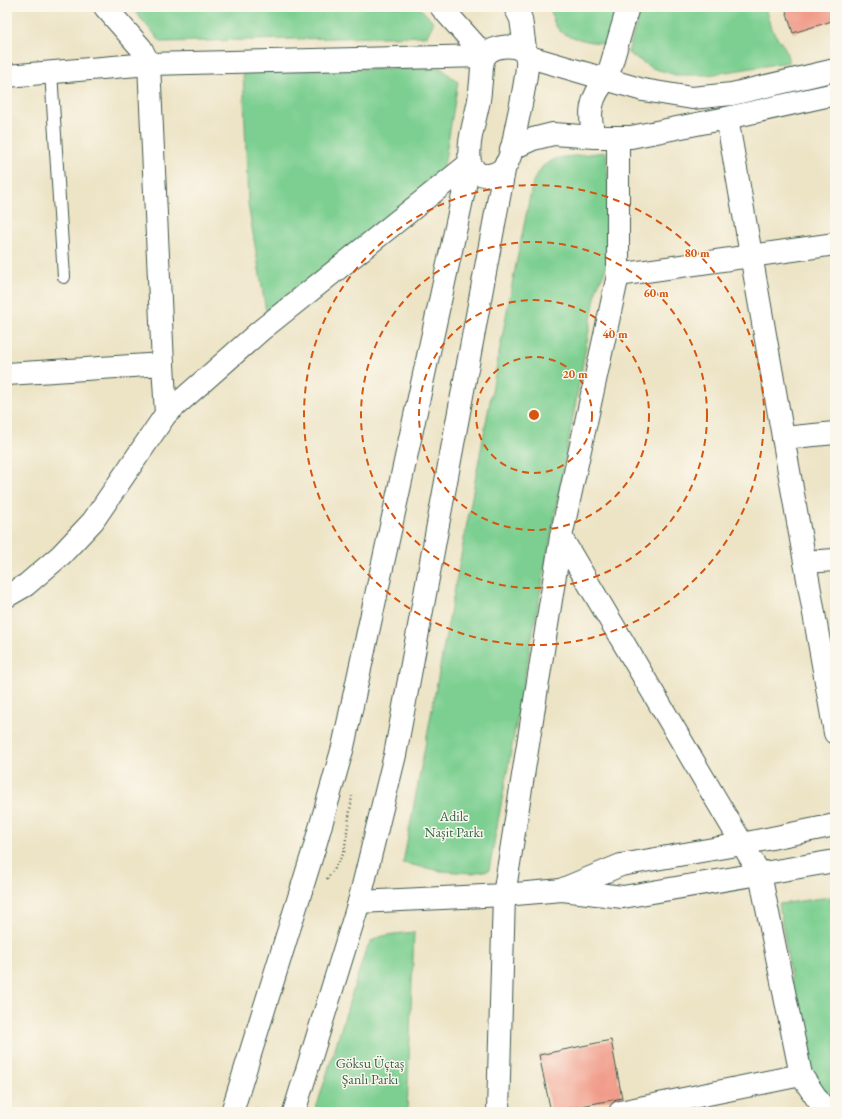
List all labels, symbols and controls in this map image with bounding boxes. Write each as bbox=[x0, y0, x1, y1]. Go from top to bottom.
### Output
text: 80 m bbox=[684, 245, 710, 261]
text: 60 m bbox=[643, 285, 669, 301]
text: 40 m bbox=[602, 326, 628, 342]
text: 20 m bbox=[562, 366, 588, 382]
centre of rings bbox=[527, 408, 541, 422]
park label: Adile Naşit Parkı bbox=[424, 807, 484, 841]
park label: Göksu Üçtaş Şanlı Parkı bbox=[336, 1054, 405, 1088]

